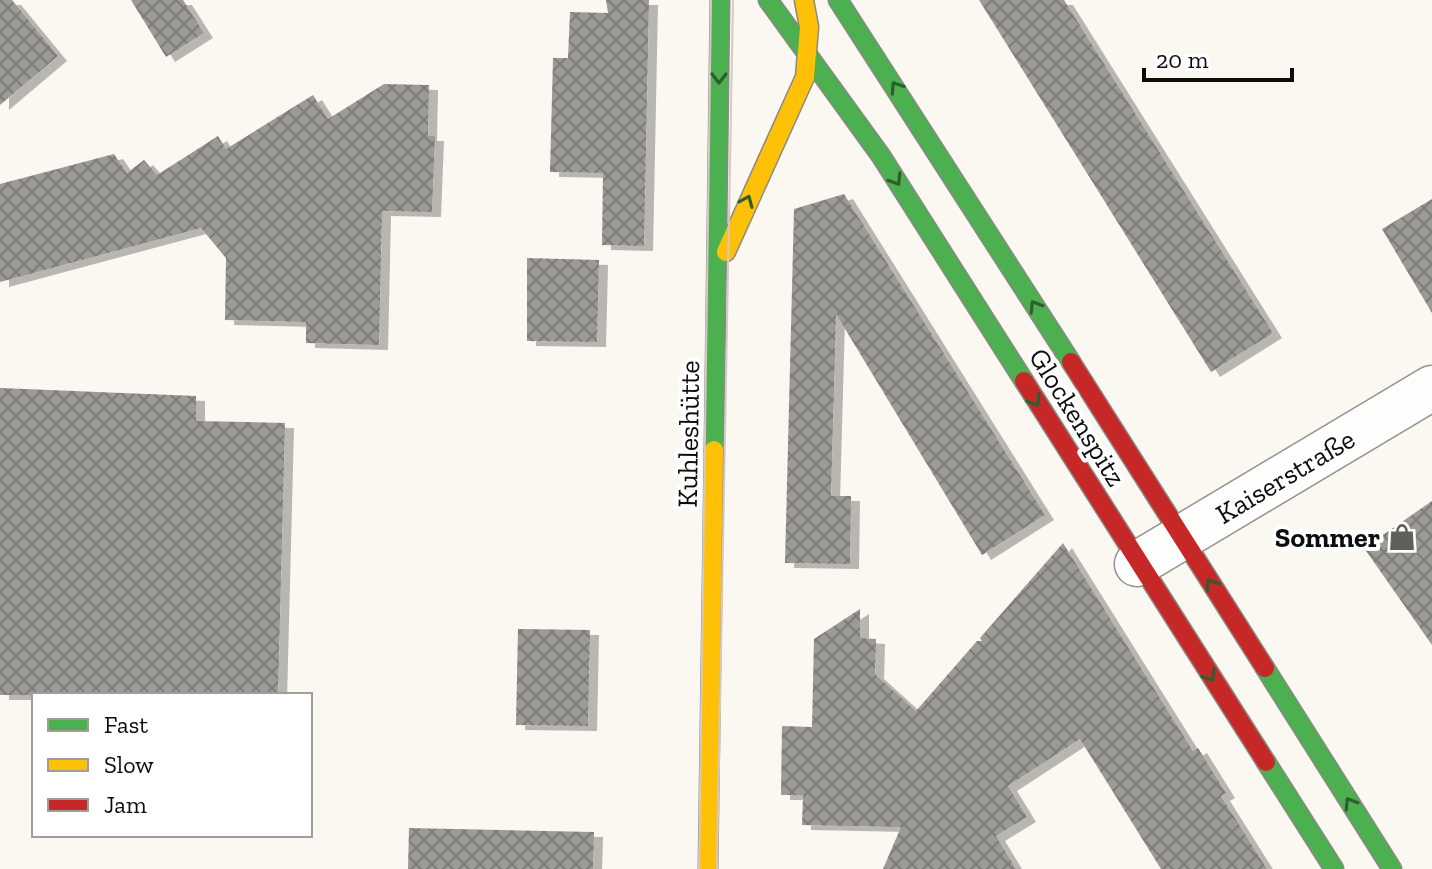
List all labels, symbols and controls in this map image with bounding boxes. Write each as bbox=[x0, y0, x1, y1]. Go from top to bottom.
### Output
scale bar bbox=[1144, 32, 1292, 82]
text: 20 m bbox=[1156, 45, 1209, 74]
one-way arrow bbox=[710, 72, 728, 85]
one-way arrow bbox=[890, 81, 905, 95]
one-way arrow bbox=[887, 172, 902, 186]
one-way arrow bbox=[737, 195, 754, 209]
one-way arrow bbox=[1030, 300, 1045, 315]
street label: Glockenspitz bbox=[1022, 342, 1133, 492]
street label: Kuhleshütte bbox=[671, 360, 706, 508]
one-way arrow bbox=[1025, 392, 1040, 406]
street label: Kaiserstraße bbox=[1210, 422, 1361, 531]
place label: Sommer bbox=[1275, 521, 1380, 554]
shop icon: Sommer bbox=[1387, 522, 1417, 552]
one-way arrow bbox=[1205, 578, 1220, 592]
one-way arrow bbox=[1201, 667, 1216, 682]
legend bbox=[32, 693, 312, 837]
text: Fast bbox=[104, 710, 148, 739]
text: Slow bbox=[104, 750, 154, 779]
text: Jam bbox=[104, 790, 147, 819]
one-way arrow bbox=[1345, 797, 1360, 812]

